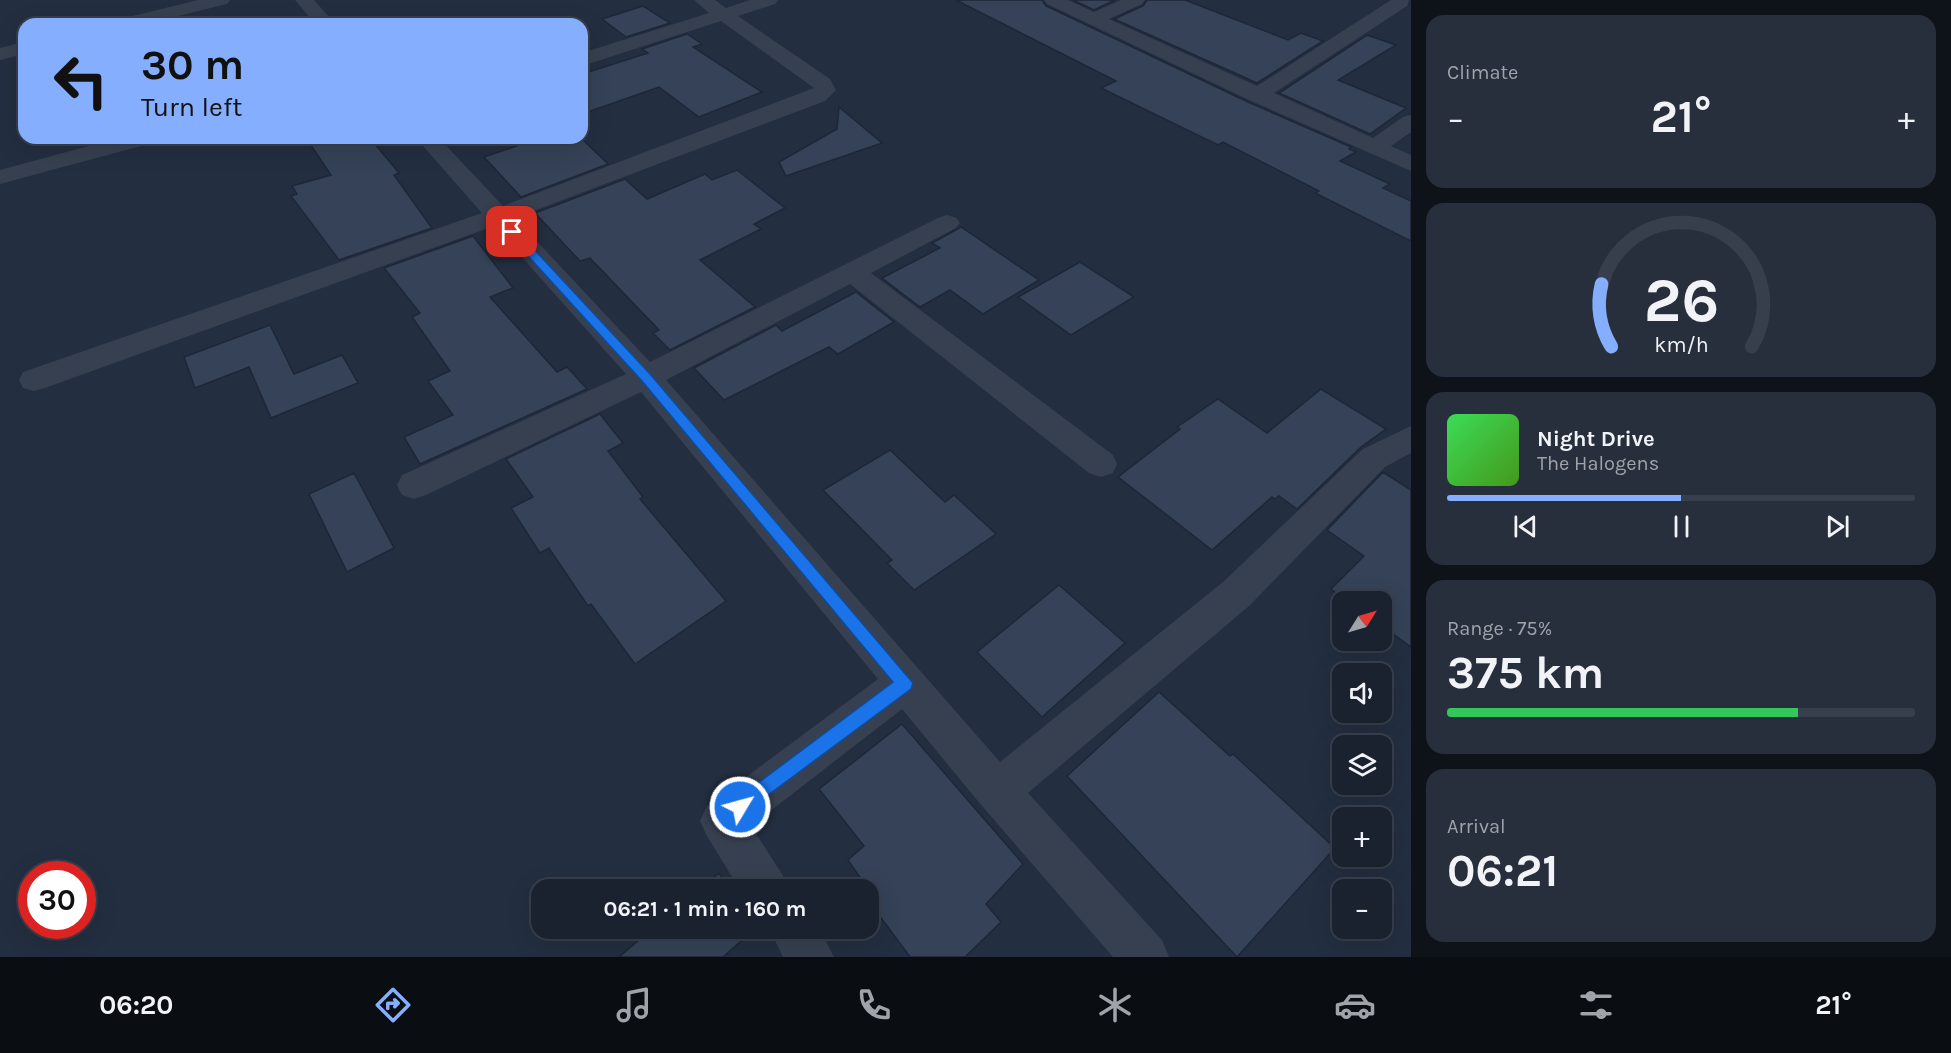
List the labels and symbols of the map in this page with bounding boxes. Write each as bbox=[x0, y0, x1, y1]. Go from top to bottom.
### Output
pin bbox=[486, 206, 537, 257]
north arrow bbox=[1332, 591, 1392, 651]
position arrow bbox=[708, 775, 772, 839]
speed limit sign: 30 bbox=[18, 861, 96, 939]

